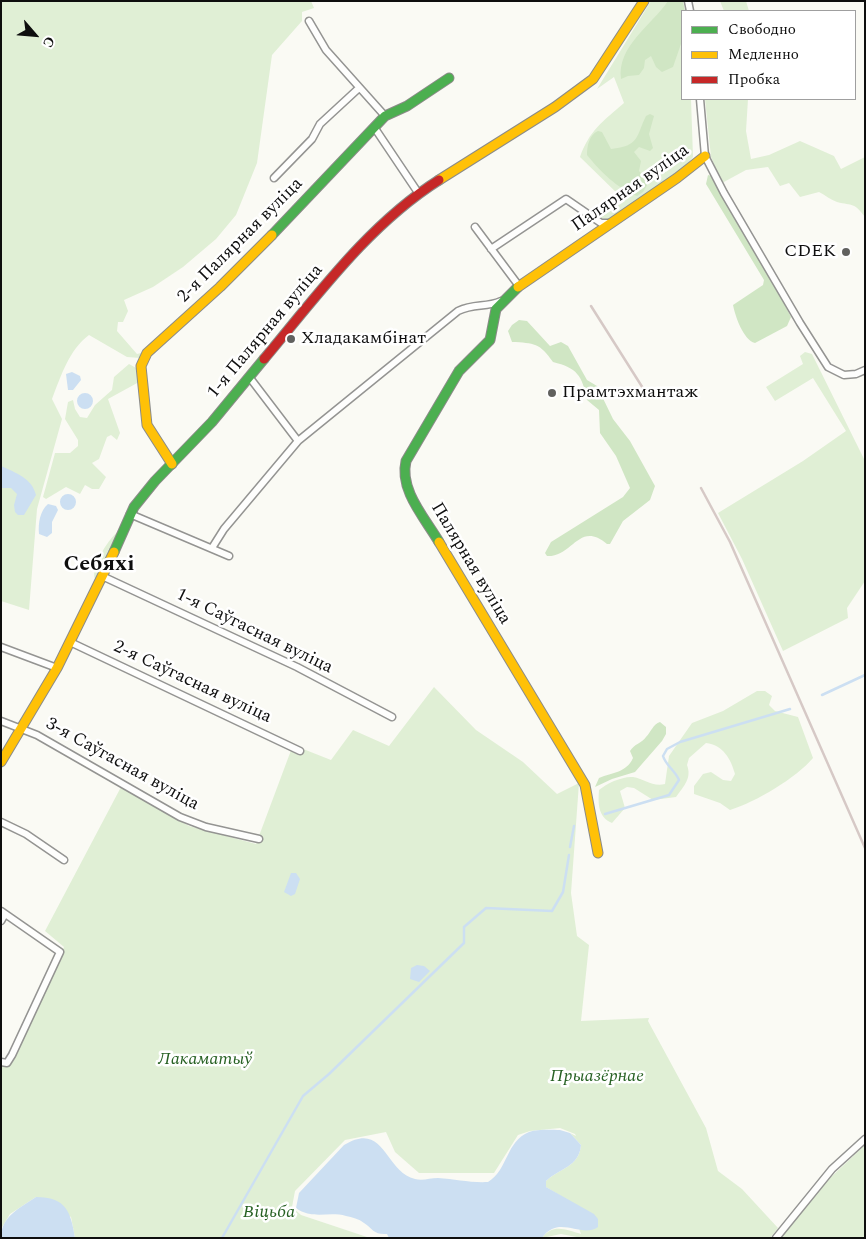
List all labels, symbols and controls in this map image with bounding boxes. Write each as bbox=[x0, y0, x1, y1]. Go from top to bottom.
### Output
north arrow bbox=[10, 10, 60, 60]
legend bbox=[681, 10, 856, 100]
text: Свободно bbox=[728, 18, 796, 41]
text: С bbox=[37, 33, 60, 51]
text: Медленно bbox=[728, 43, 799, 66]
text: Пробка bbox=[728, 68, 780, 91]
street label: Палярная вуліца bbox=[568, 140, 694, 238]
street label: 2-я Палярная вуліца bbox=[174, 174, 308, 308]
place label: CDEK bbox=[784, 241, 836, 263]
marker: CDEK bbox=[840, 246, 852, 258]
street label: 1-я Палярная вуліца bbox=[204, 261, 328, 403]
place label: Хладакамбінат bbox=[301, 328, 426, 350]
marker: Хладакамбінат bbox=[285, 333, 297, 345]
place label: Прамтэхмантаж bbox=[562, 382, 698, 404]
marker: Прамтэхмантаж bbox=[546, 387, 558, 399]
street label: Палярная вуліца bbox=[425, 499, 515, 629]
district label: Себяхі bbox=[64, 553, 134, 579]
street label: 1-я Саўгасная вуліца bbox=[172, 585, 336, 679]
street label: 2-я Саўгасная вуліца bbox=[110, 637, 274, 729]
street label: 3-я Саўгасная вуліца bbox=[42, 714, 202, 816]
park label: Лакаматыў bbox=[158, 1049, 252, 1071]
park label: Прыазёрнае bbox=[550, 1066, 644, 1088]
park label: Віцьба bbox=[243, 1202, 295, 1224]

